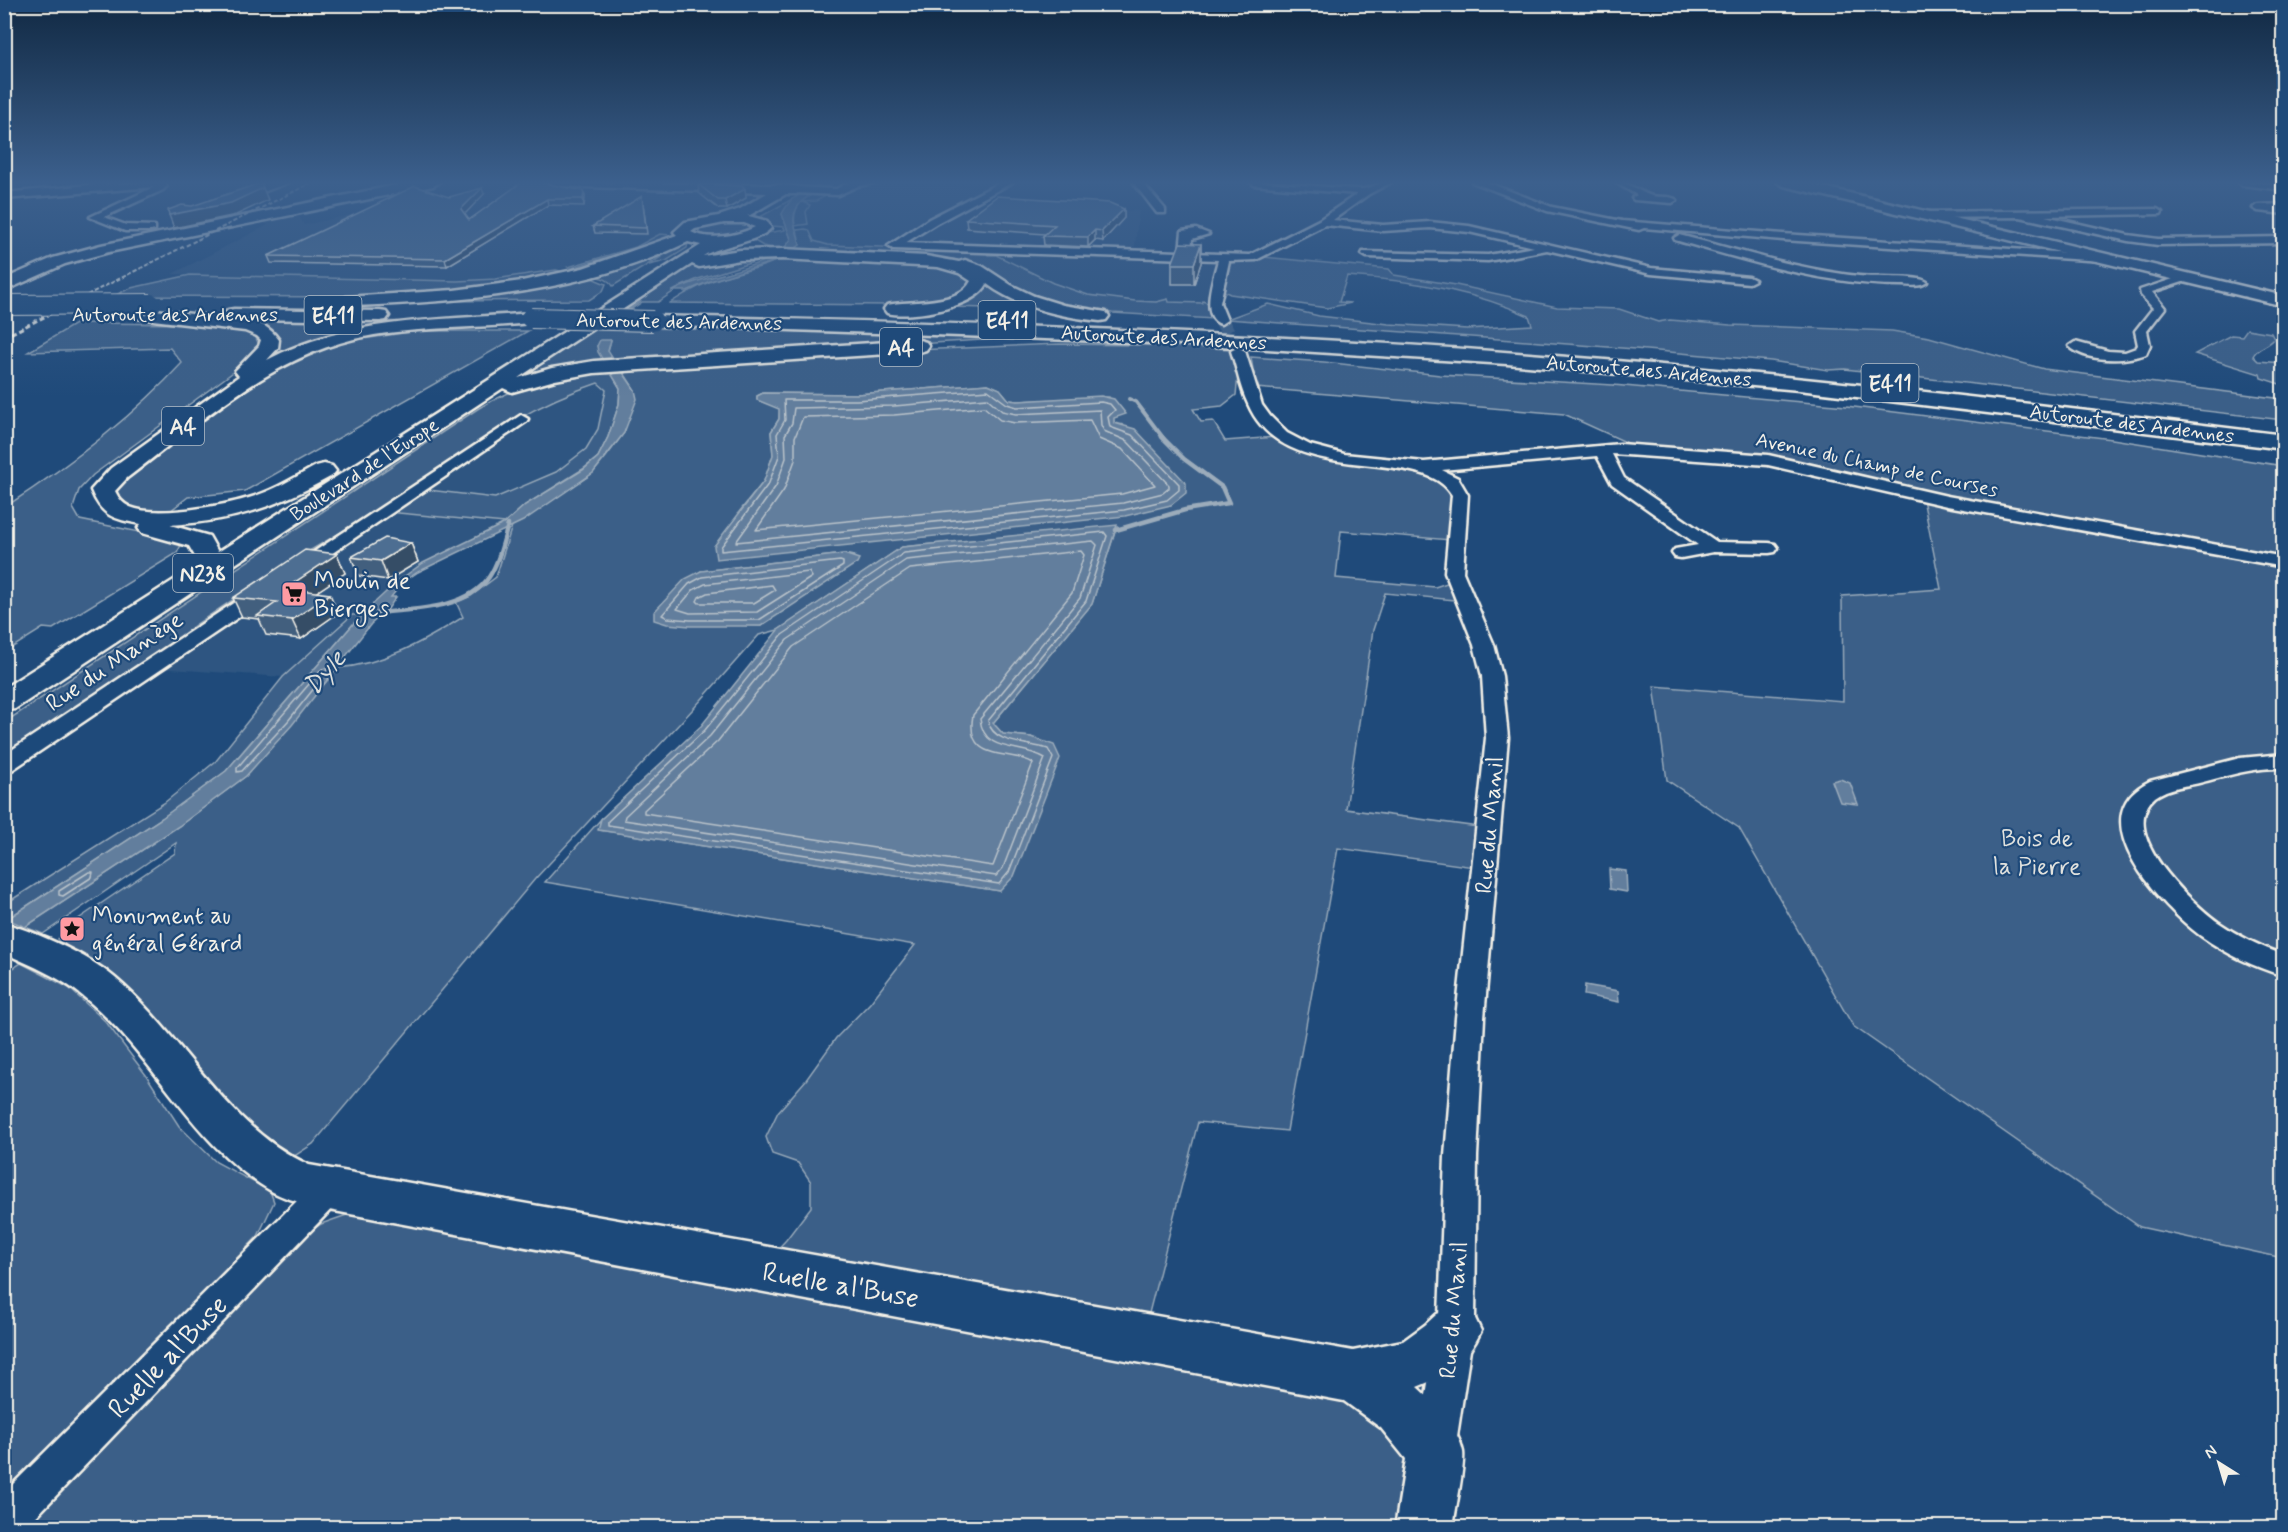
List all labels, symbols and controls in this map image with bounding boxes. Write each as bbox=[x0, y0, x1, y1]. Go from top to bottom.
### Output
road number: E411 bbox=[304, 296, 362, 334]
road number: E411 bbox=[978, 301, 1036, 339]
street label: Autoroute des Ardennes bbox=[72, 302, 278, 329]
street label: Autoroute des Ardennes bbox=[576, 307, 782, 338]
street label: Autoroute des Ardennes bbox=[1060, 320, 1268, 357]
road number: A4 bbox=[880, 328, 922, 366]
street label: Autoroute des Ardennes bbox=[1545, 349, 1753, 394]
road number: E411 bbox=[1862, 364, 1918, 402]
street label: Autoroute des Ardennes bbox=[2028, 399, 2236, 450]
road number: A4 bbox=[162, 407, 204, 445]
street label: Boulevard de l'Europe bbox=[285, 412, 445, 528]
street label: Avenue du Champ de Courses bbox=[1753, 427, 2000, 504]
road number: N238 bbox=[173, 554, 233, 592]
place label: Moulin de Bierges bbox=[314, 566, 411, 627]
supermarket icon: Moulin de Bierges bbox=[279, 579, 309, 609]
street label: Rue du Manège bbox=[40, 605, 190, 720]
water label: Dyle bbox=[297, 643, 355, 703]
street label: Rue du Manil bbox=[1469, 755, 1512, 895]
park label: Bois de la Pierre bbox=[1993, 824, 2081, 883]
place label: Monument au général Gérard bbox=[92, 901, 242, 960]
place icon: Monument au général Gérard bbox=[57, 914, 87, 944]
street label: Rue du Manil bbox=[1433, 1240, 1476, 1380]
street label: Ruelle al'Buse bbox=[759, 1255, 922, 1318]
street label: Ruelle al'Buse bbox=[101, 1288, 237, 1427]
north arrow bbox=[2189, 1433, 2249, 1493]
text: N bbox=[2200, 1441, 2221, 1464]

